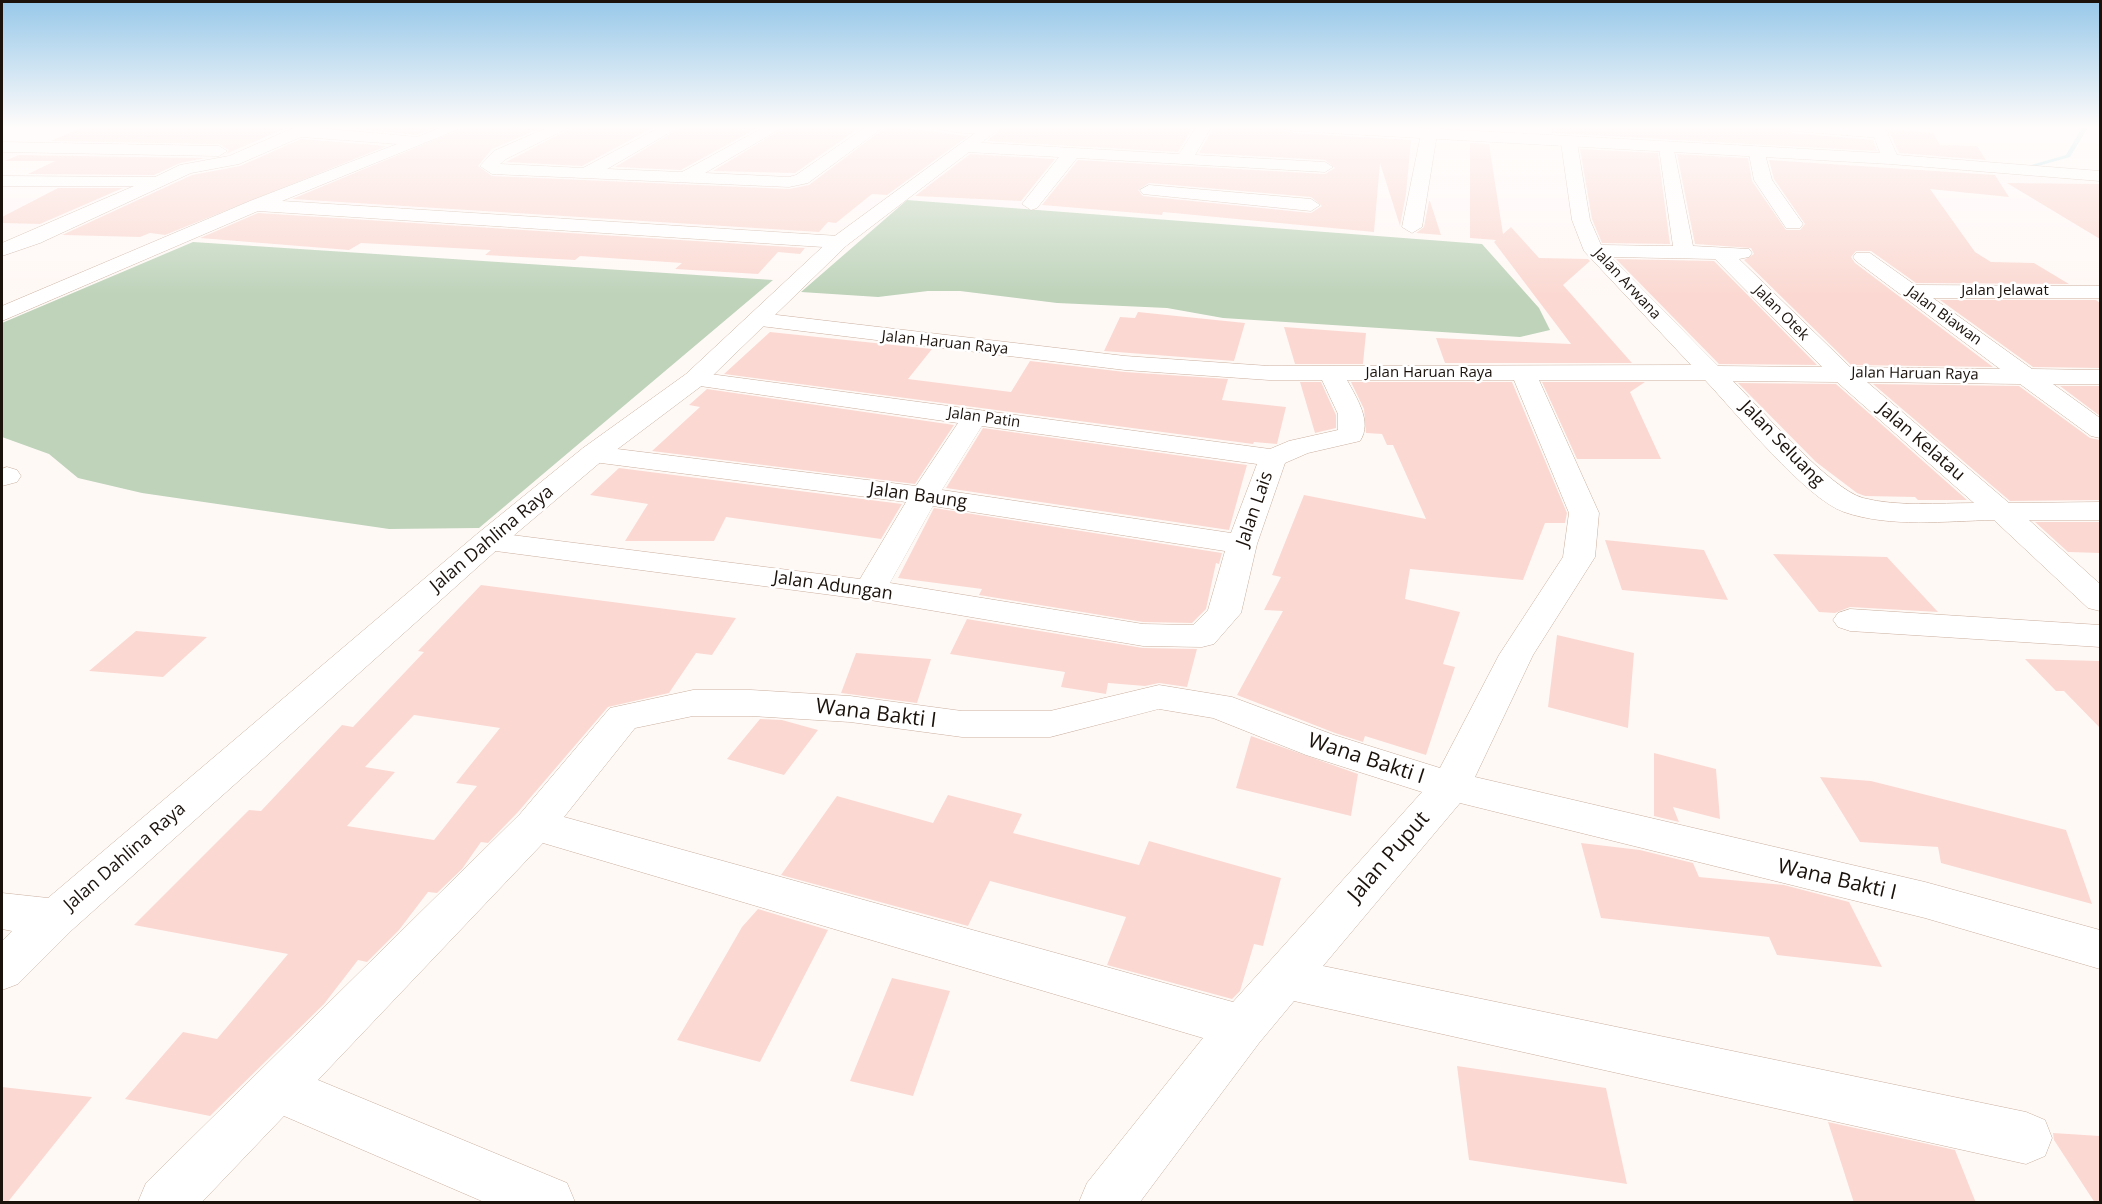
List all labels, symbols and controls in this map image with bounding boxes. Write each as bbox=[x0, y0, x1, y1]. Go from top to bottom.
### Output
street label: Jalan Arwana bbox=[1589, 245, 1665, 323]
street label: Jalan Otek bbox=[1750, 282, 1812, 344]
street label: Jalan Jelawat bbox=[1961, 282, 2049, 300]
street label: Jalan Biawan bbox=[1903, 283, 1985, 349]
street label: Jalan Haruan Raya bbox=[881, 327, 1009, 359]
street label: Jalan Haruan Raya bbox=[1365, 364, 1493, 382]
street label: Jalan Haruan Raya bbox=[1851, 364, 1979, 384]
street label: Jalan Seluang bbox=[1736, 396, 1828, 492]
street label: Jalan Kelatau bbox=[1873, 398, 1969, 486]
street label: Jalan Patin bbox=[946, 404, 1022, 432]
street label: Jalan Lais bbox=[1232, 469, 1278, 549]
street label: Jalan Baung bbox=[868, 478, 968, 514]
street label: Jalan Dahlina Raya bbox=[426, 481, 558, 597]
street label: Jalan Adungan bbox=[772, 567, 894, 605]
street label: Wana Bakti I bbox=[814, 694, 938, 734]
street label: Wana Bakti I bbox=[1304, 728, 1428, 790]
street label: Jalan Dahlina Raya bbox=[60, 798, 190, 916]
street label: Jalan Puput bbox=[1343, 807, 1435, 907]
street label: Wana Bakti I bbox=[1775, 854, 1899, 906]

